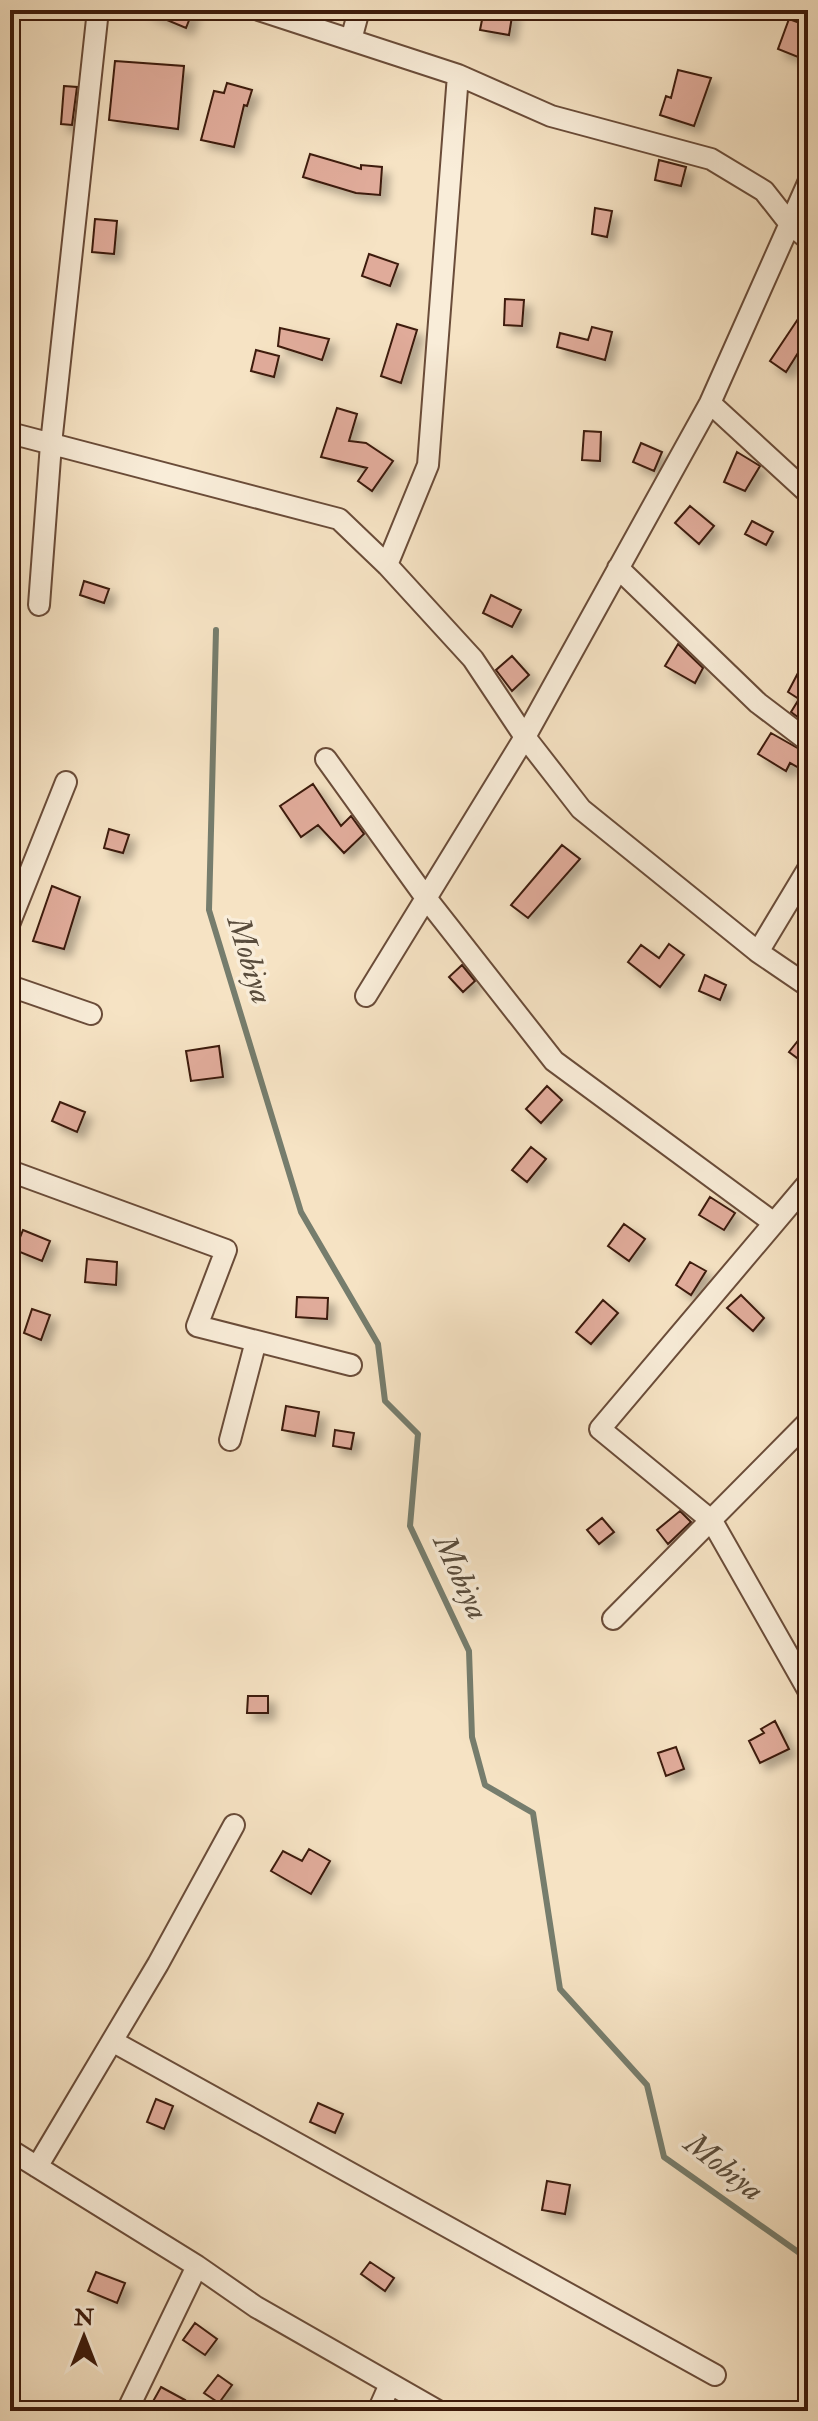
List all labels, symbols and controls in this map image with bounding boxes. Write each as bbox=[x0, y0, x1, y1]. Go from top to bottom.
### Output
water label: Mobiya bbox=[217, 909, 282, 1009]
water label: Mobiya bbox=[423, 1526, 498, 1626]
water label: Mobiya bbox=[675, 2122, 772, 2210]
north arrow bbox=[44, 2297, 124, 2377]
text: N bbox=[73, 2304, 94, 2332]

